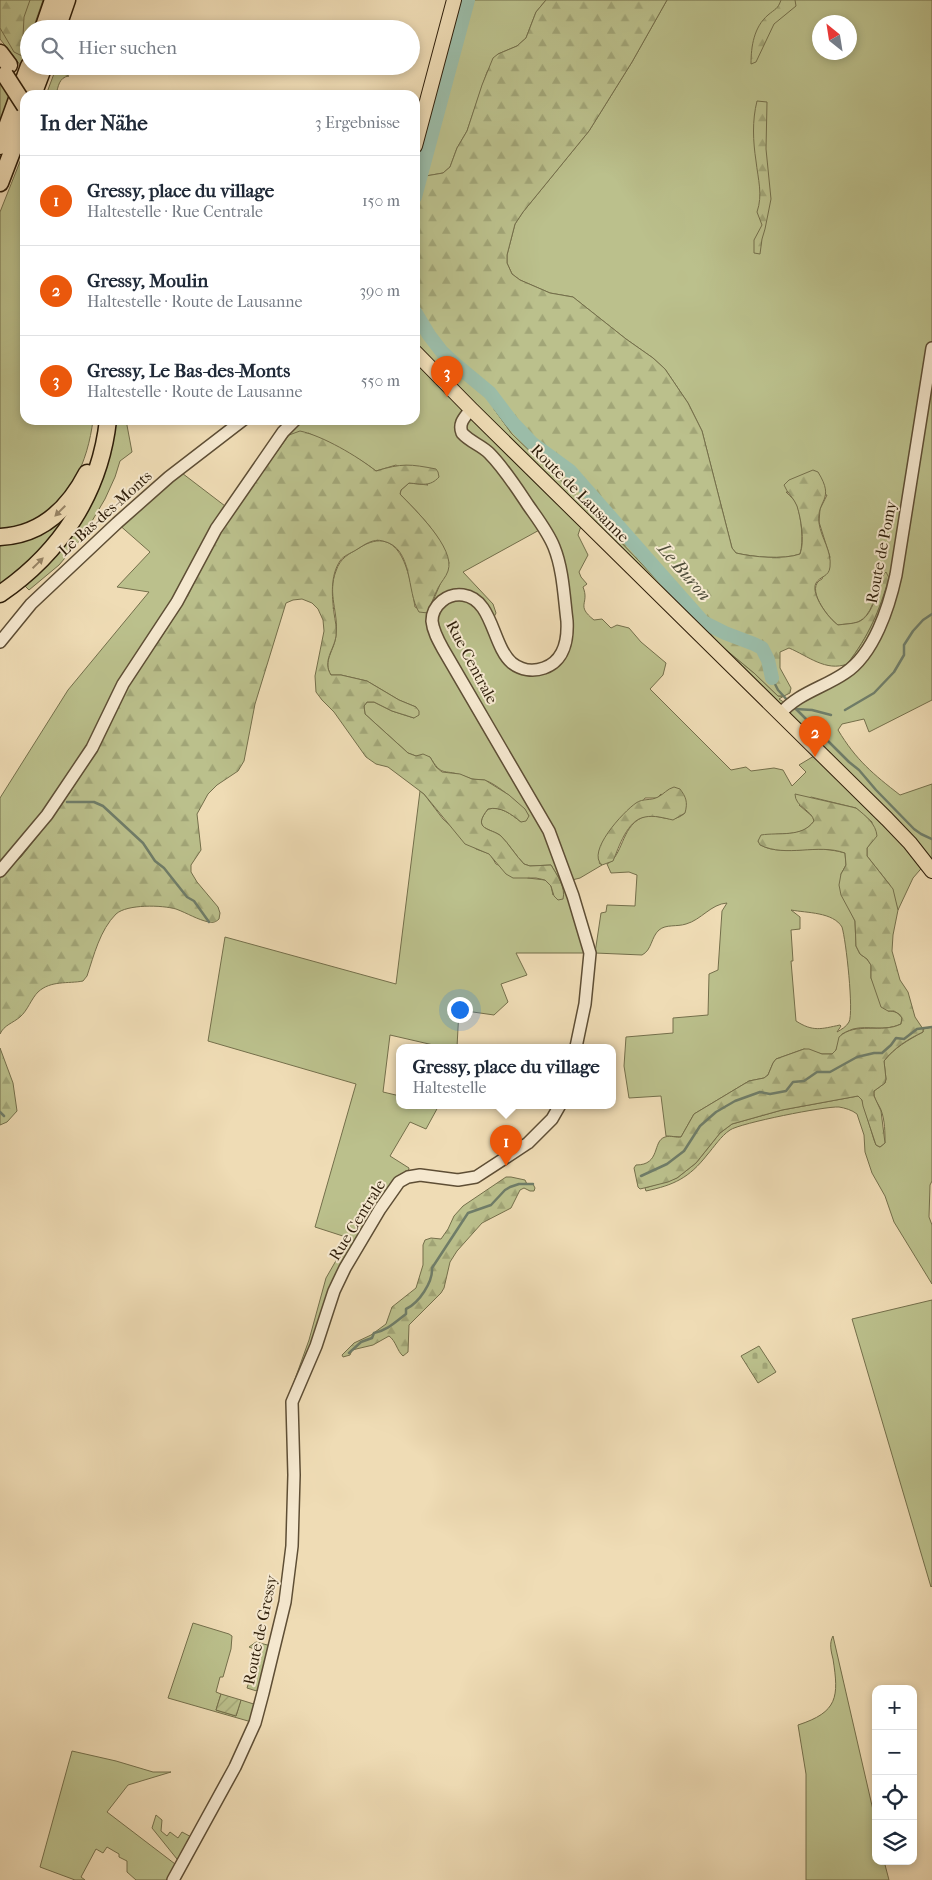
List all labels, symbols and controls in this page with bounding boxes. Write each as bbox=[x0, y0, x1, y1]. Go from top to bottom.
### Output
north arrow bbox=[812, 15, 857, 60]
search box bbox=[20, 20, 420, 75]
icon: search bbox=[38, 34, 66, 62]
text: Hier suchen bbox=[78, 37, 177, 59]
text: In der Nähe bbox=[40, 111, 148, 135]
text: 3 Ergebnisse bbox=[315, 113, 400, 132]
text: Gressy, place du village bbox=[87, 180, 274, 202]
text: 1 bbox=[53, 191, 59, 210]
text: 150 m bbox=[362, 191, 400, 210]
text: Haltestelle · Rue Centrale bbox=[87, 202, 263, 221]
text: Gressy, Moulin bbox=[87, 270, 208, 292]
text: 2 bbox=[52, 281, 60, 300]
text: 390 m bbox=[359, 281, 400, 300]
text: Haltestelle · Route de Lausanne bbox=[87, 292, 303, 311]
pin: 3 bbox=[431, 356, 463, 397]
text: Gressy, Le Bas-des-Monts bbox=[87, 360, 290, 382]
text: 3 bbox=[53, 371, 59, 390]
text: 550 m bbox=[361, 371, 400, 390]
text: Haltestelle · Route de Lausanne bbox=[87, 382, 303, 401]
street label: Route de Lausanne bbox=[527, 440, 633, 546]
street label: Le Bas-des-Monts bbox=[54, 466, 156, 560]
street label: Route de Pomy bbox=[862, 499, 900, 605]
one-way arrow bbox=[55, 505, 67, 517]
water label: Le Buron bbox=[652, 537, 715, 605]
one-way arrow bbox=[32, 557, 44, 569]
street label: Rue Centrale bbox=[442, 617, 502, 707]
pin: 2 bbox=[799, 716, 831, 757]
your location bbox=[447, 997, 473, 1023]
popup bbox=[396, 1044, 616, 1109]
text: Gressy, place du village bbox=[412, 1056, 600, 1078]
text: Haltestelle bbox=[412, 1078, 487, 1097]
pin: 1 bbox=[490, 1125, 522, 1166]
street label: Rue Centrale bbox=[325, 1176, 389, 1264]
street label: Route de Gressy bbox=[239, 1573, 281, 1687]
map controls bbox=[872, 1685, 917, 1865]
button: + bbox=[872, 1685, 917, 1730]
button: − bbox=[872, 1730, 917, 1775]
button: locate bbox=[872, 1775, 917, 1820]
button: layers bbox=[872, 1820, 917, 1865]

